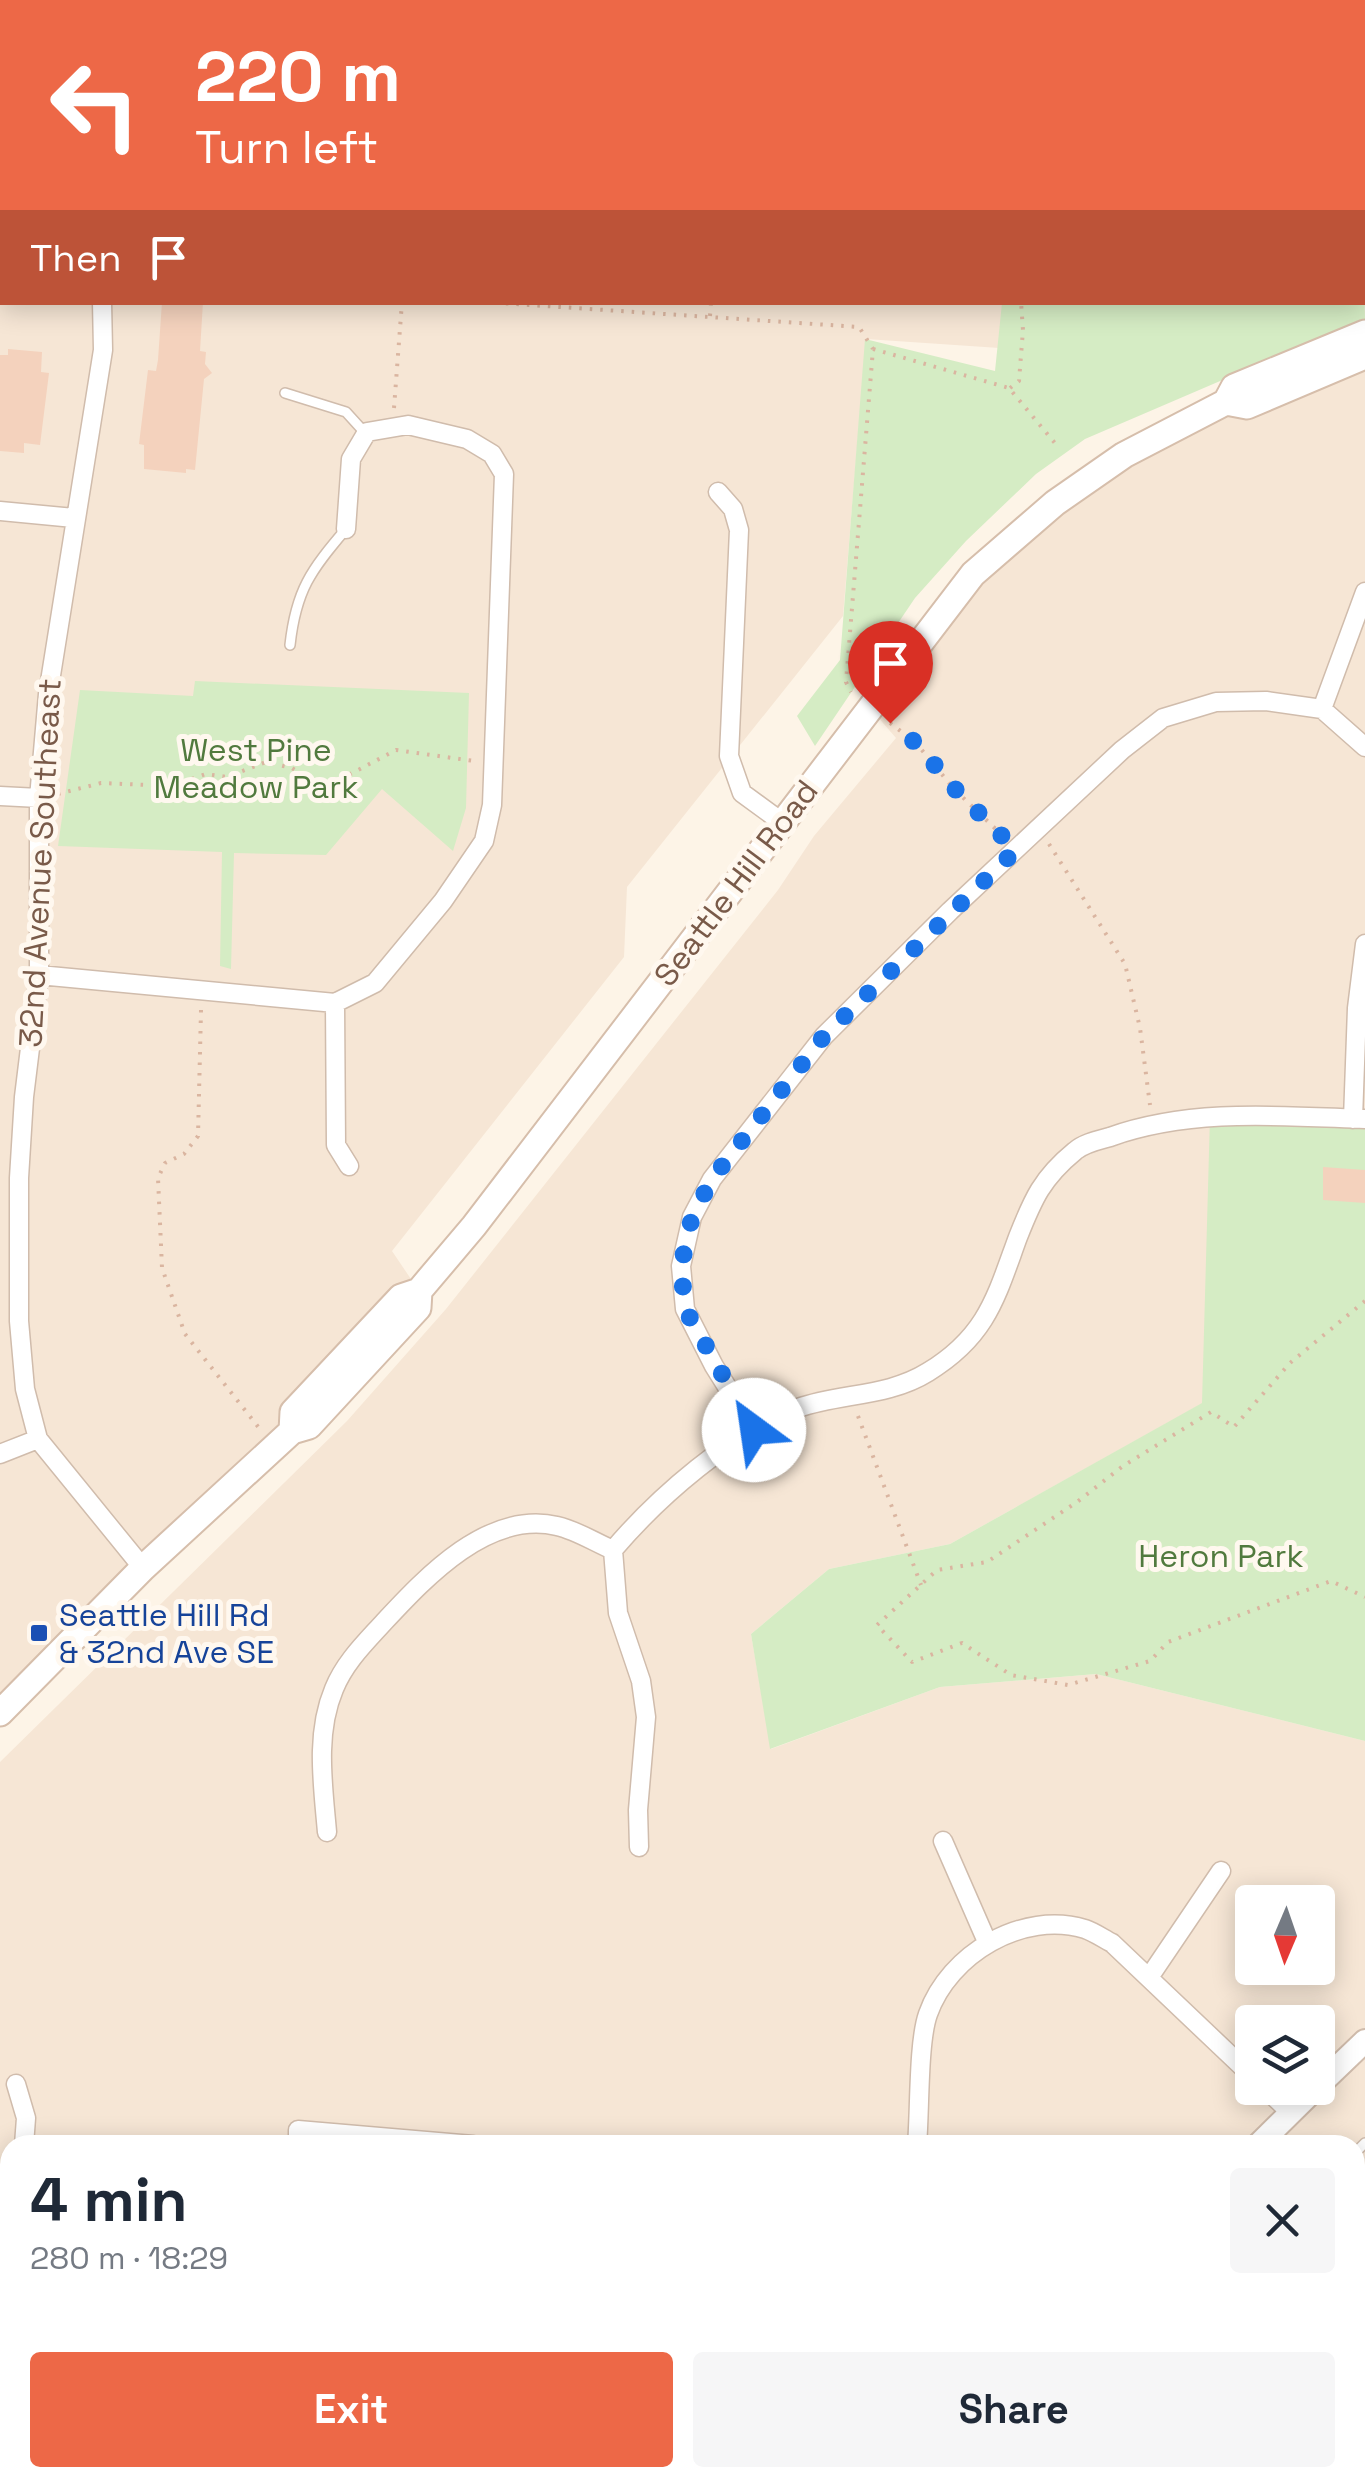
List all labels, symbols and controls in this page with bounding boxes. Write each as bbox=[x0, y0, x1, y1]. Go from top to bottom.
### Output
text: 220 m bbox=[195, 32, 401, 121]
icon: left bbox=[30, 40, 160, 170]
text: Turn left bbox=[195, 119, 378, 176]
icon: arrive bbox=[141, 230, 196, 285]
text: Then bbox=[30, 234, 121, 282]
pin bbox=[848, 621, 933, 724]
icon: arrive bbox=[863, 636, 918, 691]
street label: 32nd Avenue Southeast bbox=[10, 677, 70, 1049]
park label: West Pine Meadow Park bbox=[153, 730, 359, 807]
street label: Seattle Hill Road bbox=[645, 772, 827, 994]
position arrow bbox=[702, 1378, 806, 1482]
park label: Heron Park bbox=[1138, 1536, 1304, 1576]
place label: Seattle Hill Rd & 32nd Ave SE bbox=[59, 1595, 274, 1672]
marker: Seattle Hill Rd & 32nd Ave SE bbox=[28, 1622, 50, 1644]
north arrow bbox=[1235, 1885, 1335, 1985]
map controls bbox=[1235, 1885, 1335, 2105]
button: layers bbox=[1235, 2005, 1335, 2105]
text: 4 min bbox=[30, 2162, 188, 2239]
button: close bbox=[1230, 2168, 1335, 2273]
text: 280 m · 18:29 bbox=[30, 2238, 228, 2278]
button: Exit bbox=[30, 2352, 673, 2467]
button: Share bbox=[693, 2352, 1335, 2467]

